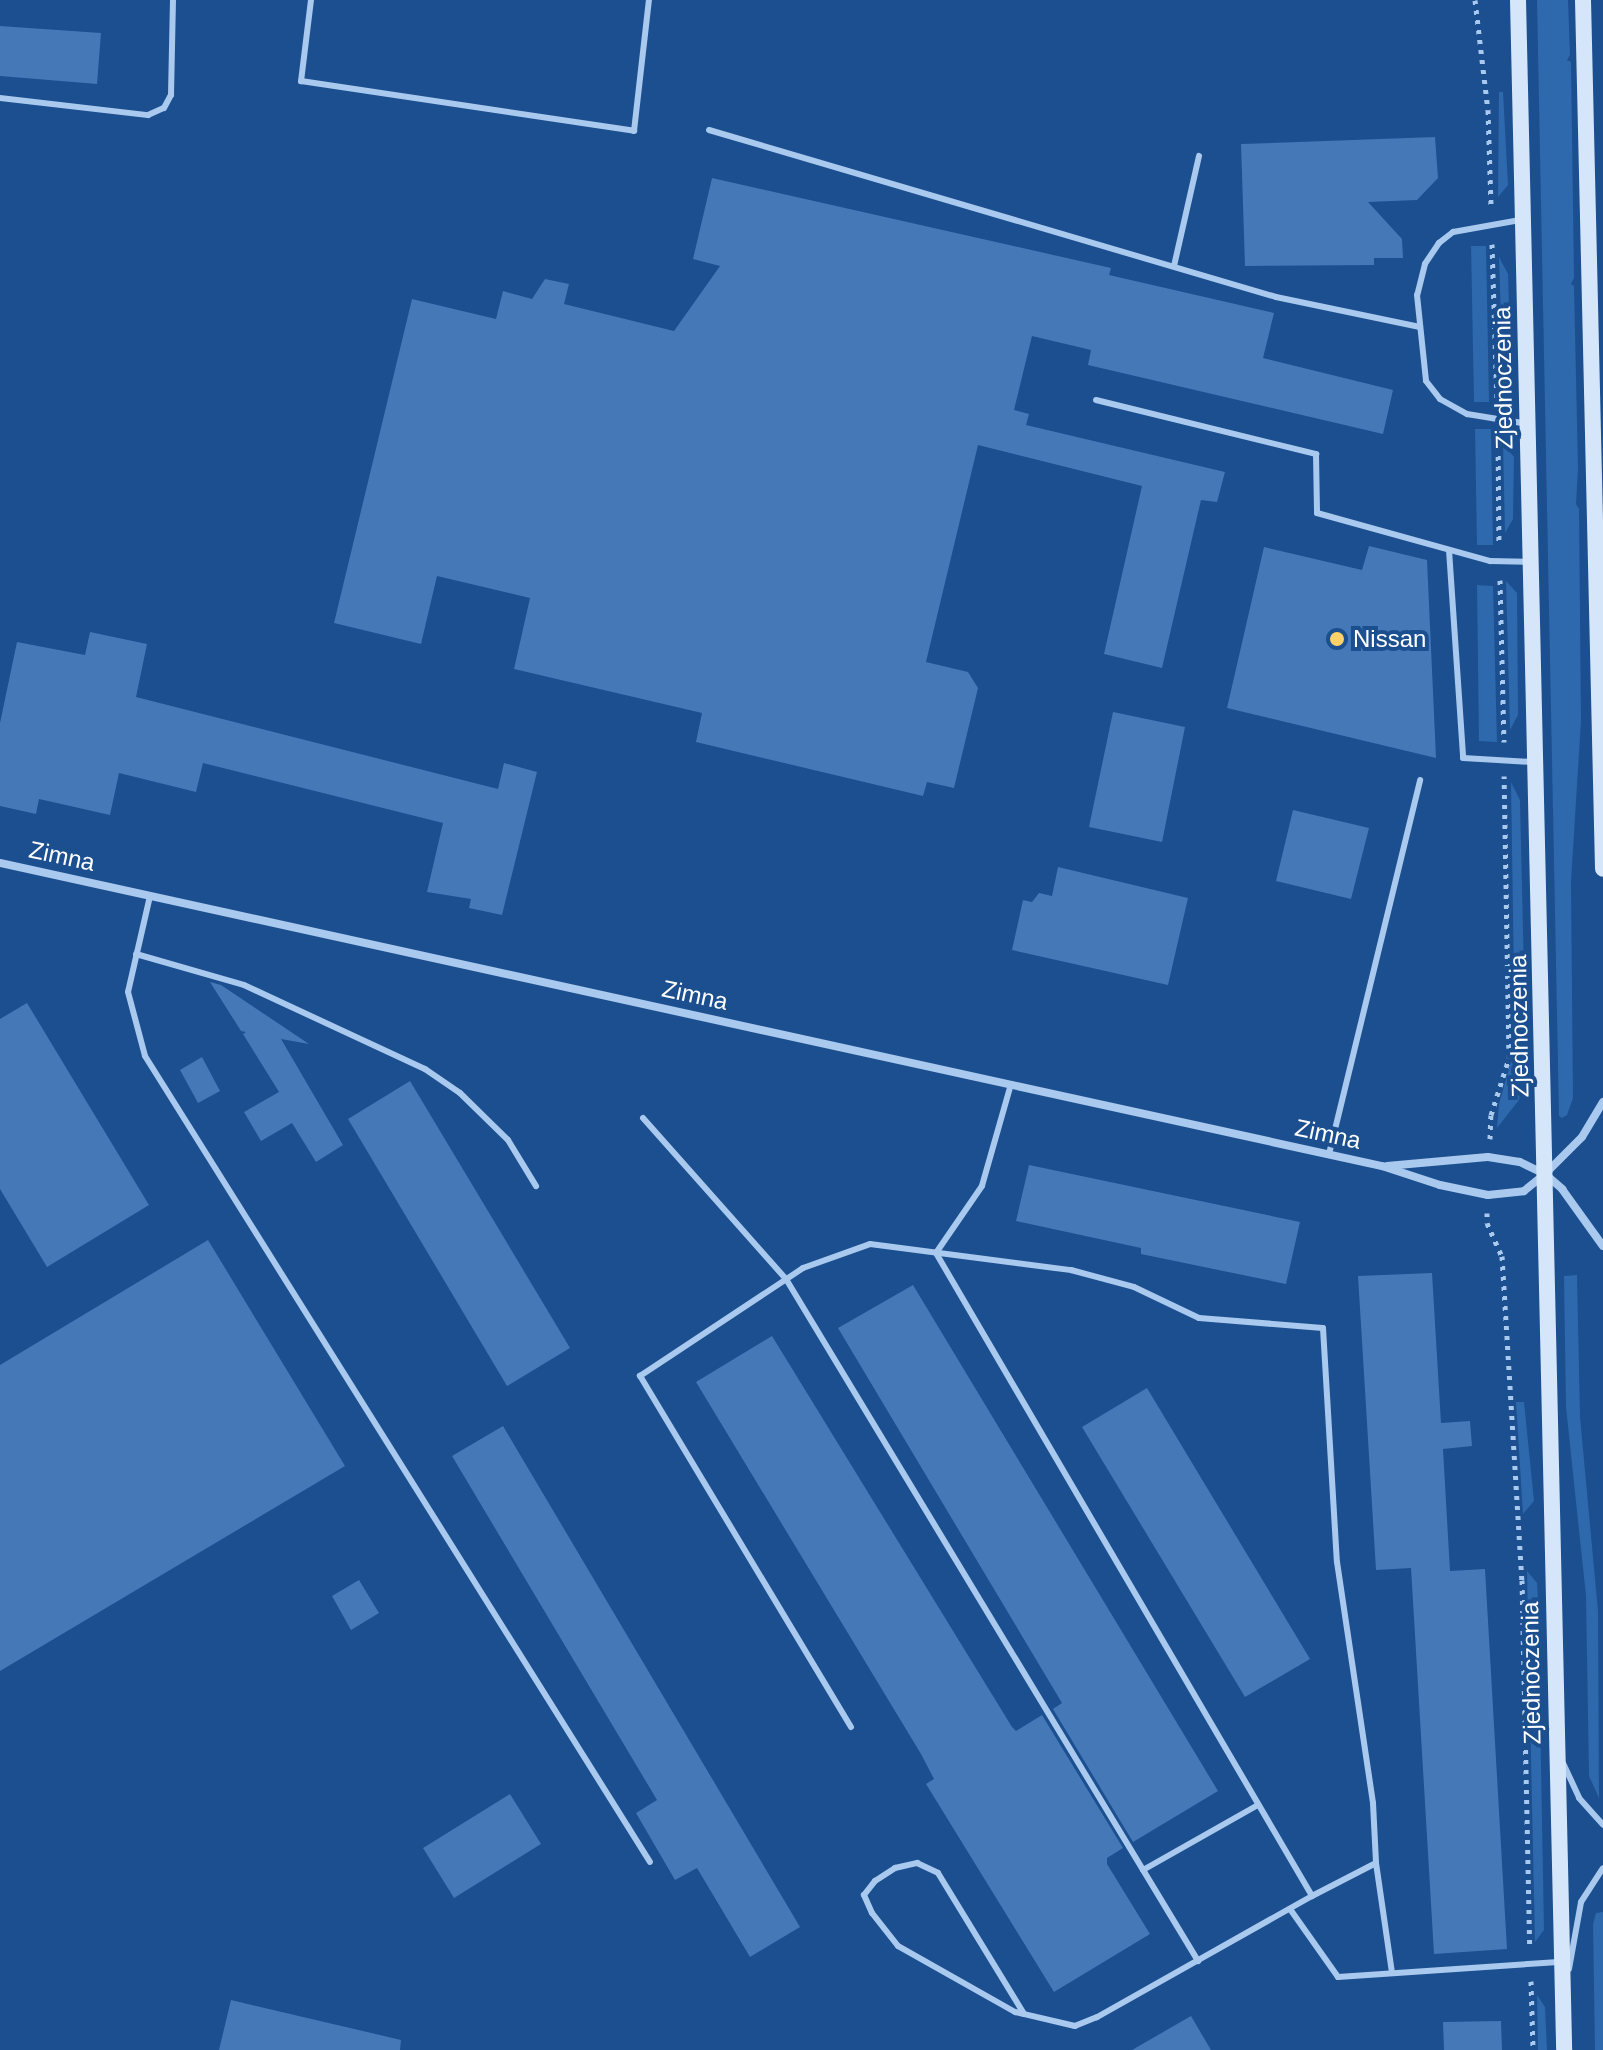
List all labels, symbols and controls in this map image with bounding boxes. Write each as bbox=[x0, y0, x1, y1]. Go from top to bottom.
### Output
street label: Zjednoczenia bbox=[1487, 306, 1519, 450]
place label: Nissan bbox=[1353, 625, 1426, 653]
marker: Nissan bbox=[1328, 630, 1346, 648]
street label: Zimna bbox=[26, 835, 98, 877]
street label: Zjednoczenia bbox=[1503, 954, 1535, 1098]
street label: Zimna bbox=[659, 974, 731, 1016]
street label: Zimna bbox=[1292, 1113, 1364, 1155]
street label: Zjednoczenia bbox=[1515, 1601, 1547, 1745]

